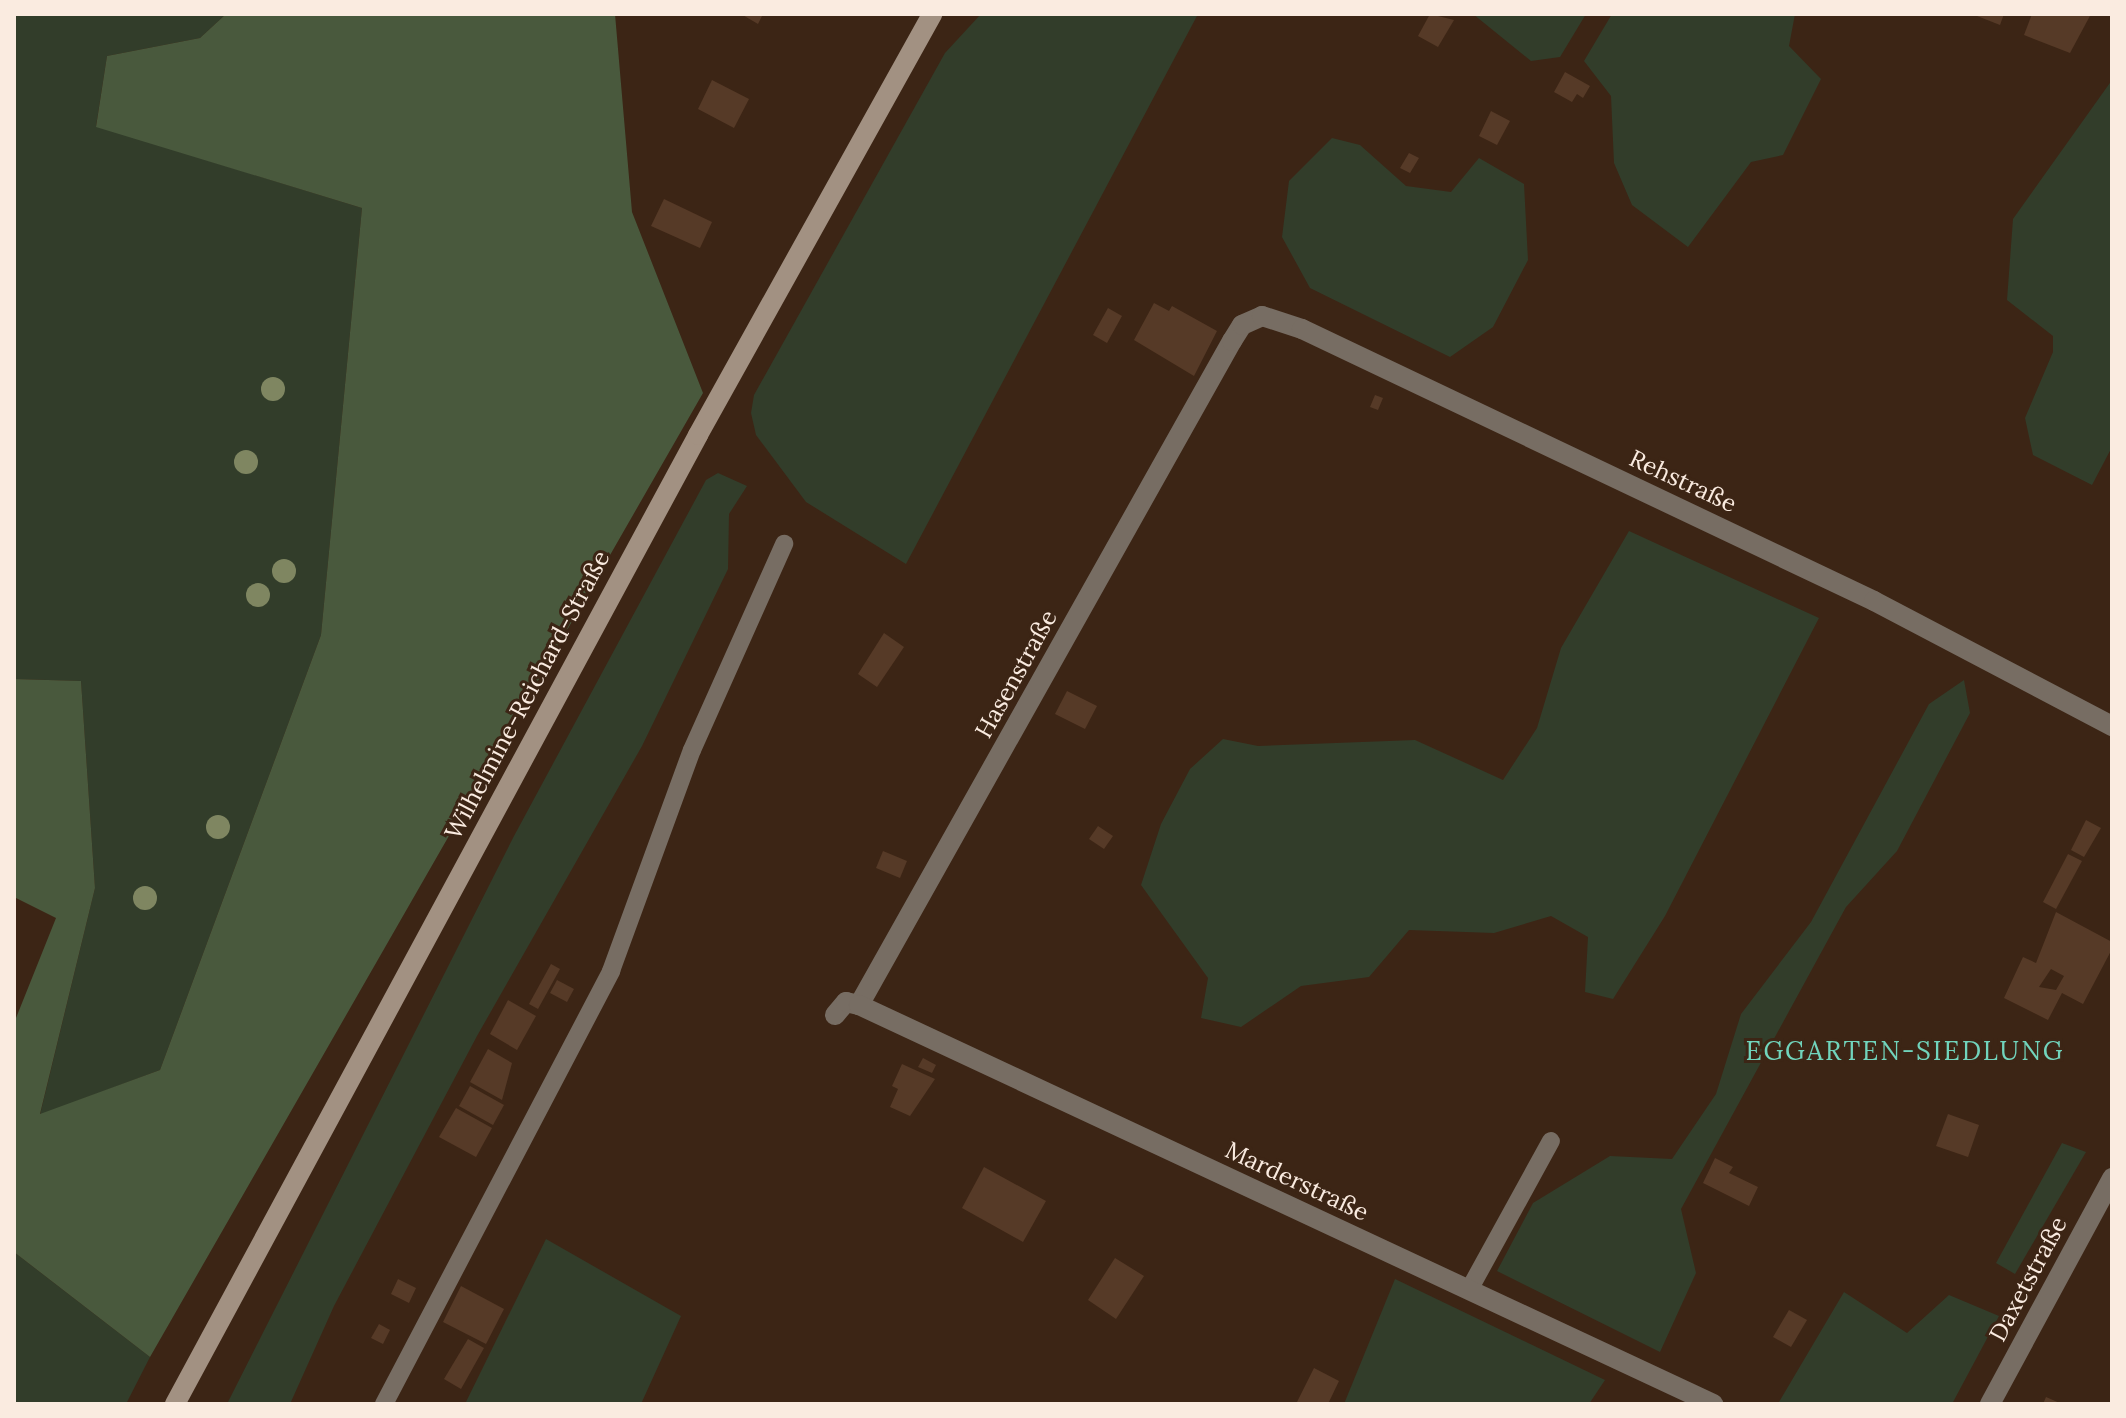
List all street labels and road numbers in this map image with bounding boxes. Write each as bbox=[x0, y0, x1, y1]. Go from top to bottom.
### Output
street label: Rehstraße bbox=[1625, 444, 1741, 518]
street label: Wilhelmine-Reichard-Straße bbox=[439, 546, 615, 844]
street label: Hasenstraße bbox=[969, 605, 1063, 743]
street label: Marderstraße bbox=[1221, 1135, 1373, 1227]
street label: Daxetstraße bbox=[1983, 1212, 2073, 1346]

